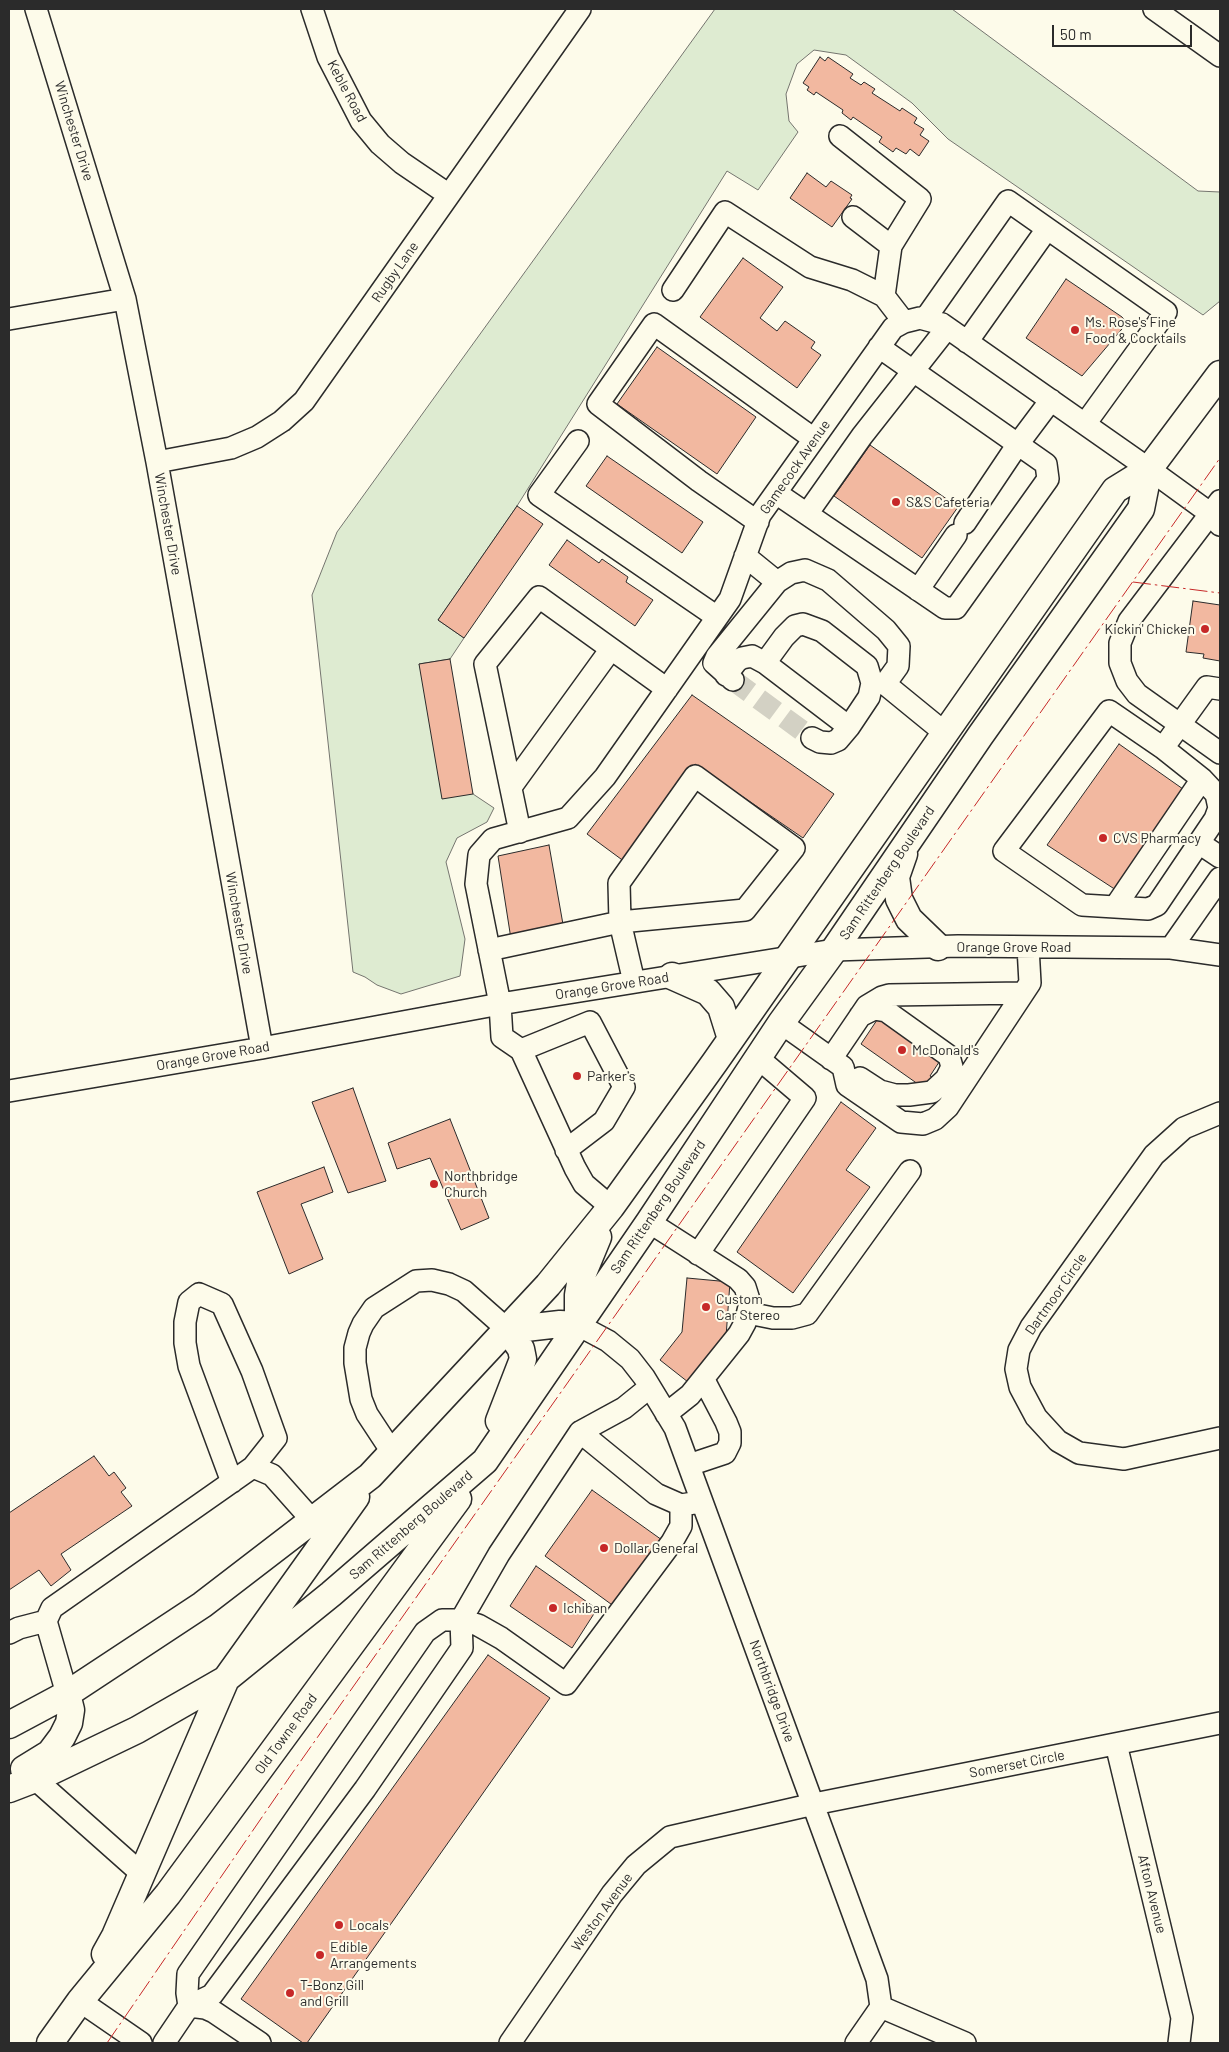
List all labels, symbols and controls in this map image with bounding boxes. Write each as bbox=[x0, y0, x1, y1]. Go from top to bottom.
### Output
scale bar bbox=[1054, 15, 1194, 47]
text: 50 m bbox=[1060, 25, 1092, 43]
street label: Keble Road bbox=[324, 57, 370, 125]
street label: Winchester Drive bbox=[51, 79, 97, 183]
street label: Rugby Lane bbox=[368, 238, 422, 306]
place label: Ms. Rose's Fine Food & Cocktails bbox=[1085, 314, 1186, 347]
marker: Ms. Rose's Fine Food & Cocktails bbox=[1069, 324, 1081, 336]
street label: Gamecock Avenue bbox=[756, 417, 834, 517]
street label: Winchester Drive bbox=[151, 472, 185, 576]
place label: S&S Cafeteria bbox=[906, 494, 990, 510]
marker: S&S Cafeteria bbox=[890, 496, 902, 508]
place label: Kickin' Chicken bbox=[1105, 621, 1195, 637]
marker: Kickin' Chicken bbox=[1199, 623, 1211, 635]
street label: Sam Rittenberg Boulevard bbox=[836, 803, 938, 943]
place label: CVS Pharmacy bbox=[1113, 830, 1201, 846]
marker: CVS Pharmacy bbox=[1097, 832, 1109, 844]
street label: Winchester Drive bbox=[222, 871, 256, 975]
street label: Orange Grove Road bbox=[957, 939, 1071, 955]
street label: Orange Grove Road bbox=[554, 969, 670, 1003]
street label: Orange Grove Road bbox=[155, 1038, 271, 1074]
place label: McDonald's bbox=[912, 1042, 979, 1058]
marker: McDonald's bbox=[896, 1044, 908, 1056]
place label: Parker's bbox=[587, 1068, 635, 1084]
marker: Parker's bbox=[571, 1070, 583, 1082]
street label: Sam Rittenberg Boulevard bbox=[607, 1137, 709, 1277]
place label: Northbridge Church bbox=[444, 1168, 518, 1200]
marker: Northbridge Church bbox=[428, 1178, 440, 1190]
street label: Dartmoor Circle bbox=[1022, 1250, 1090, 1338]
place label: Custom Car Stereo bbox=[716, 1291, 780, 1324]
marker: Custom Car Stereo bbox=[700, 1301, 712, 1313]
street label: Sam Rittenberg Boulevard bbox=[346, 1467, 476, 1583]
place label: Dollar General bbox=[614, 1540, 698, 1556]
marker: Dollar General bbox=[598, 1542, 610, 1554]
place label: Ichiban bbox=[563, 1600, 607, 1616]
marker: Ichiban bbox=[547, 1602, 559, 1614]
street label: Northbridge Drive bbox=[746, 1637, 798, 1745]
street label: Old Towne Road bbox=[251, 1690, 321, 1778]
street label: Somerset Circle bbox=[968, 1747, 1066, 1781]
street label: Afton Avenue bbox=[1134, 1853, 1170, 1935]
street label: Weston Avenue bbox=[568, 1869, 636, 1955]
place label: Locals bbox=[349, 1917, 389, 1933]
marker: Locals bbox=[333, 1919, 345, 1931]
place label: Edible Arrangements bbox=[330, 1939, 417, 1971]
marker: Edible Arrangements bbox=[314, 1949, 326, 1961]
place label: T-Bonz Gill and Grill bbox=[300, 1977, 364, 2010]
marker: T-Bonz Gill and Grill bbox=[284, 1987, 296, 1999]

